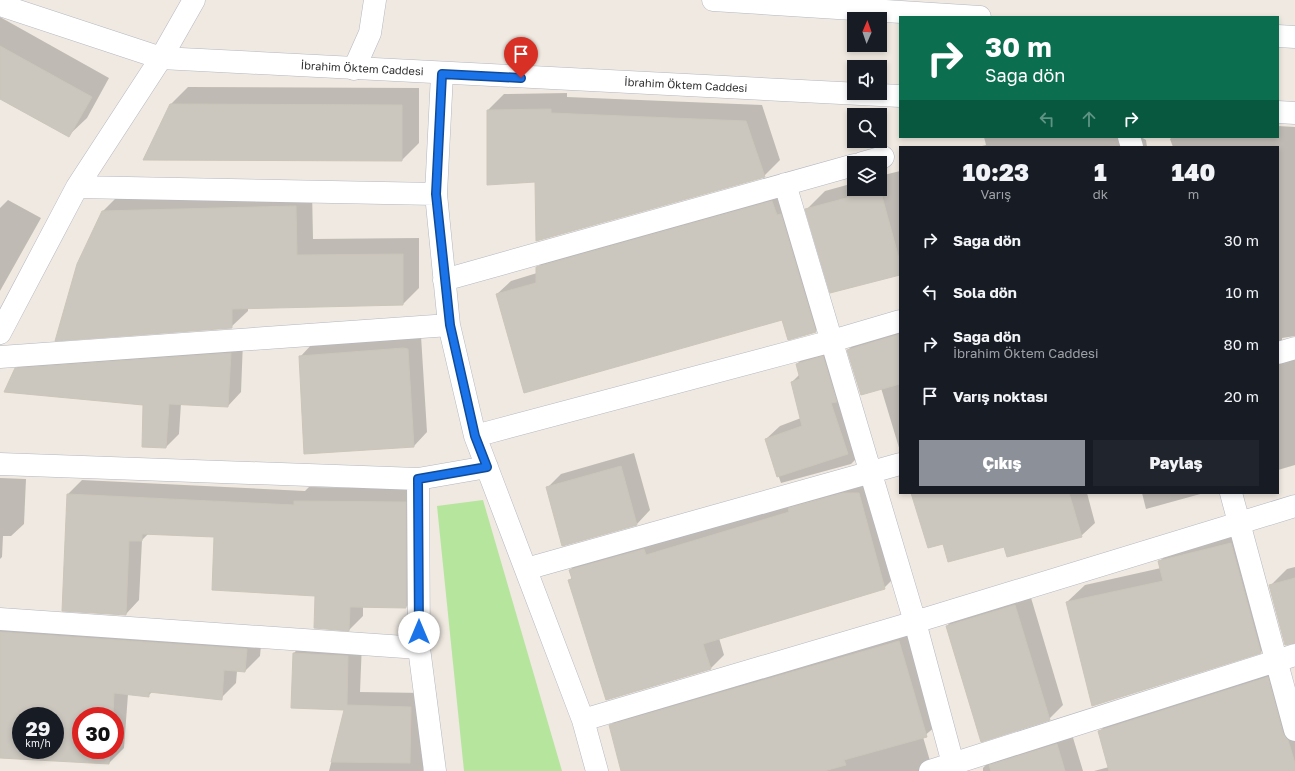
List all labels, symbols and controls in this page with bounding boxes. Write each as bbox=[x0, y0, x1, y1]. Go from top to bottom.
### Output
north arrow bbox=[847, 12, 887, 52]
map controls bbox=[847, 12, 887, 196]
text: 30 m bbox=[985, 30, 1052, 63]
icon: right bbox=[919, 32, 971, 84]
pin bbox=[504, 37, 538, 78]
icon: arrive bbox=[510, 43, 532, 65]
street label: İbrahim Öktem Caddesi bbox=[300, 58, 424, 78]
button: sound bbox=[847, 60, 887, 100]
text: Sağa dön bbox=[985, 64, 1065, 86]
street label: İbrahim Öktem Caddesi bbox=[624, 75, 748, 94]
button: search bbox=[847, 108, 887, 148]
icon: left bbox=[1036, 108, 1058, 130]
icon: ahead bbox=[1078, 108, 1100, 130]
icon: right bbox=[1120, 108, 1142, 130]
button: layers bbox=[847, 156, 887, 196]
text: 10:23 bbox=[963, 157, 1029, 186]
text: 1 bbox=[1094, 157, 1107, 186]
text: 140 bbox=[1172, 157, 1215, 186]
text: Varış bbox=[980, 186, 1011, 202]
text: dk bbox=[1093, 186, 1108, 202]
text: m bbox=[1188, 186, 1199, 202]
icon: right bbox=[919, 229, 941, 251]
text: Sağa dön bbox=[953, 231, 1021, 249]
text: 30 m bbox=[1224, 231, 1259, 249]
icon: left bbox=[919, 281, 941, 303]
text: Sola dön bbox=[953, 283, 1017, 301]
text: 10 m bbox=[1225, 283, 1259, 301]
text: Sağa dön bbox=[953, 327, 1021, 345]
icon: right bbox=[919, 333, 941, 355]
text: 80 m bbox=[1224, 335, 1259, 353]
text: İbrahim Öktem Caddesi bbox=[953, 345, 1098, 361]
icon: arrive bbox=[919, 385, 941, 407]
text: Varış noktası bbox=[953, 387, 1048, 405]
text: 20 m bbox=[1224, 387, 1259, 405]
button: Çıkış bbox=[919, 440, 1085, 486]
button: Paylaş bbox=[1093, 440, 1259, 486]
position arrow bbox=[398, 611, 440, 653]
speed limit sign: 30 bbox=[72, 707, 124, 759]
text: 29 bbox=[26, 716, 50, 740]
text: km/h bbox=[25, 737, 51, 749]

